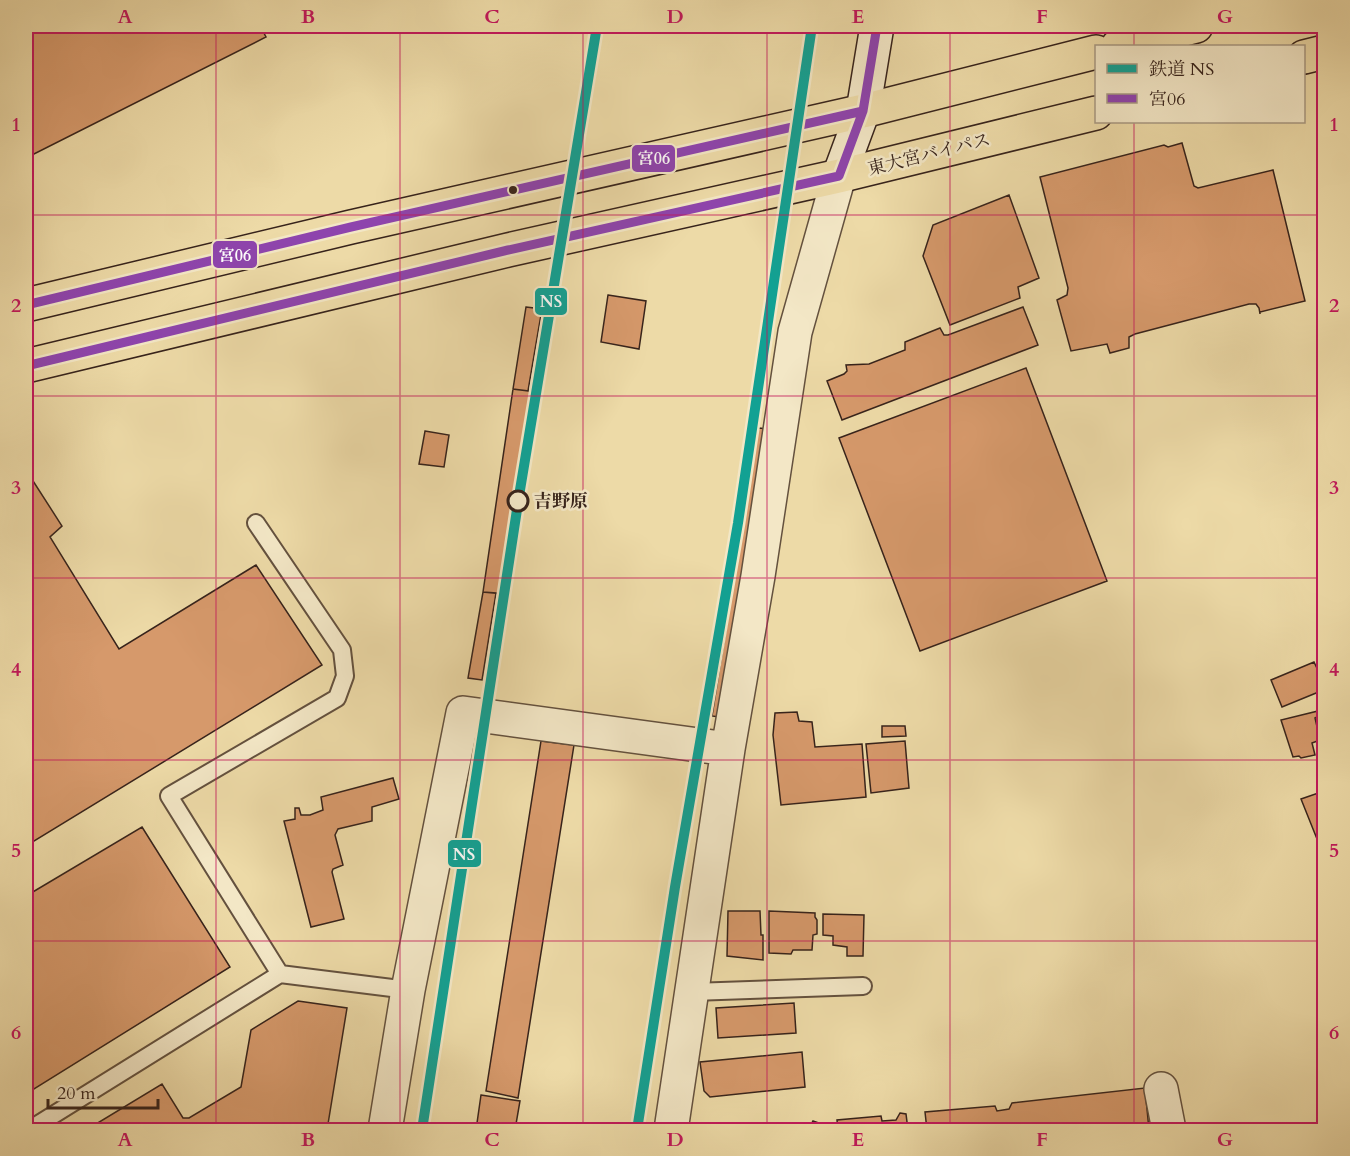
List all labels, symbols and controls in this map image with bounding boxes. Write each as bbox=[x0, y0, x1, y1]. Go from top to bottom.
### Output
text: A bbox=[117, 3, 133, 30]
text: B bbox=[301, 3, 315, 30]
text: C bbox=[484, 3, 500, 30]
text: D bbox=[666, 3, 684, 30]
text: E bbox=[852, 3, 864, 30]
text: F bbox=[1036, 3, 1048, 30]
text: G bbox=[1217, 3, 1233, 30]
legend bbox=[1095, 45, 1305, 123]
text: 鉄道 NS bbox=[1149, 57, 1214, 82]
text: 宮06 bbox=[1149, 87, 1185, 112]
text: 1 bbox=[11, 111, 21, 138]
text: 1 bbox=[1329, 111, 1339, 138]
street label: 東大宮バイパス bbox=[865, 127, 993, 182]
line badge: 宮06 bbox=[631, 144, 676, 173]
text: 宮06 bbox=[638, 148, 670, 170]
unlabelled marker bbox=[507, 184, 519, 196]
line badge: 宮06 bbox=[212, 240, 258, 269]
text: 宮06 bbox=[219, 245, 251, 267]
line badge: NS bbox=[534, 287, 568, 316]
text: NS bbox=[540, 291, 562, 313]
text: 2 bbox=[11, 292, 21, 319]
text: 2 bbox=[1329, 292, 1339, 319]
text: 3 bbox=[11, 474, 21, 501]
text: 3 bbox=[1329, 474, 1339, 501]
place label: 吉野原 bbox=[534, 489, 588, 514]
marker: 吉野原 bbox=[507, 490, 529, 512]
text: 4 bbox=[11, 656, 21, 683]
text: 4 bbox=[1329, 656, 1339, 683]
text: 5 bbox=[11, 837, 21, 864]
text: 5 bbox=[1329, 837, 1339, 864]
line badge: NS bbox=[447, 839, 482, 868]
text: NS bbox=[453, 844, 475, 866]
text: 6 bbox=[11, 1019, 21, 1046]
text: 6 bbox=[1329, 1019, 1339, 1046]
scale bar bbox=[48, 1072, 158, 1110]
text: 20 m bbox=[57, 1081, 96, 1106]
text: A bbox=[117, 1126, 133, 1153]
text: B bbox=[301, 1126, 315, 1153]
text: C bbox=[484, 1126, 500, 1153]
text: D bbox=[666, 1126, 684, 1153]
text: E bbox=[852, 1126, 864, 1153]
text: F bbox=[1036, 1126, 1048, 1153]
text: G bbox=[1217, 1126, 1233, 1153]

